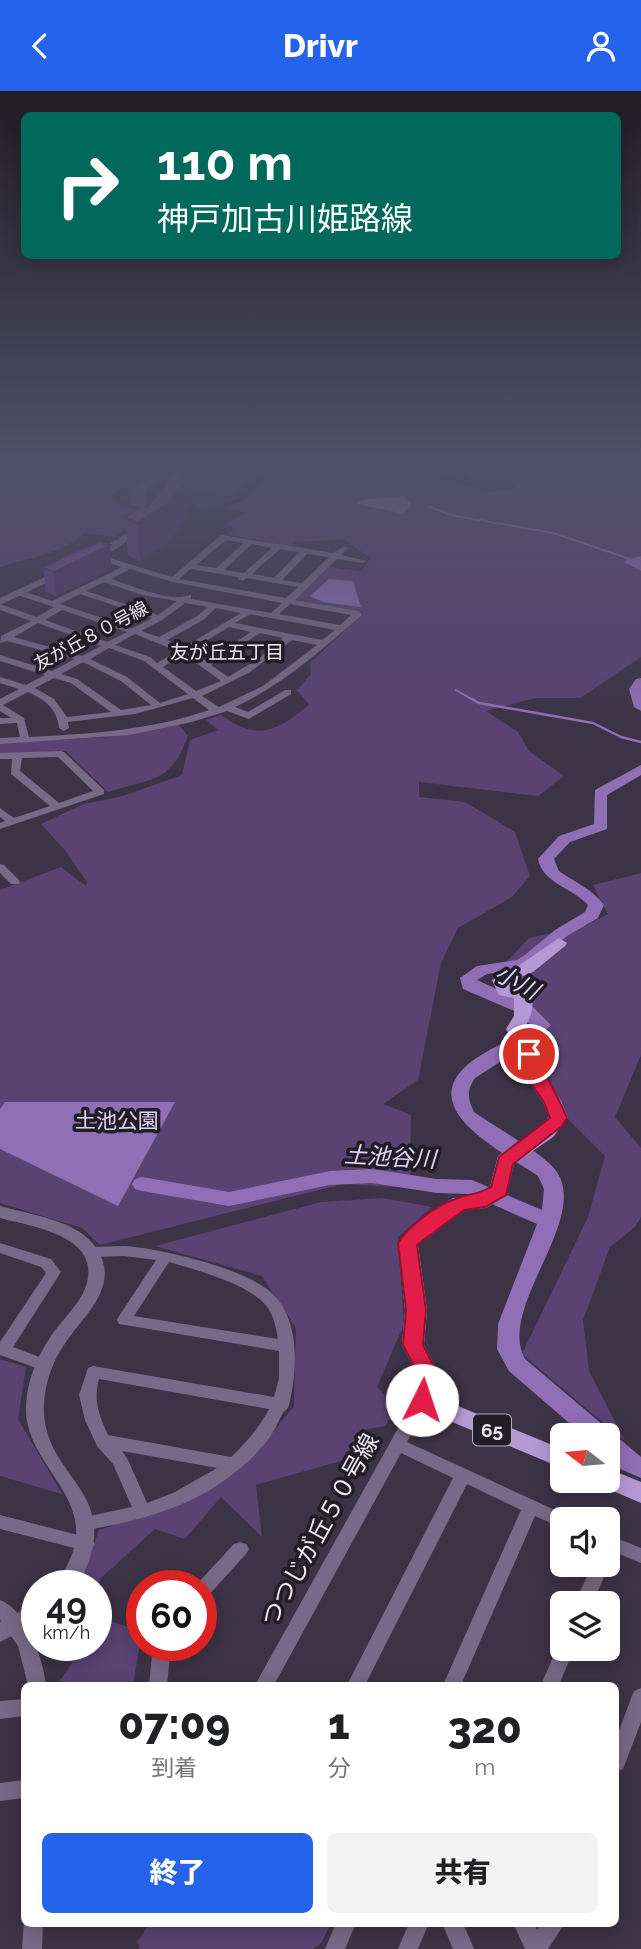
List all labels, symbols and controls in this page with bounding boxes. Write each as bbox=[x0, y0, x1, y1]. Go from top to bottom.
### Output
icon: back bbox=[21, 27, 59, 65]
text: Drivr bbox=[283, 27, 358, 64]
icon: person bbox=[582, 27, 620, 65]
text: 110 m bbox=[157, 134, 293, 191]
icon: right bbox=[42, 140, 133, 231]
text: 神戸加古川姫路線 bbox=[157, 200, 413, 237]
street label: 友が丘８０号線 bbox=[30, 597, 151, 674]
district label: 友が丘五丁目 bbox=[170, 641, 284, 663]
water label: 小川 bbox=[491, 959, 547, 1006]
pin bbox=[499, 1024, 559, 1084]
icon: arrive bbox=[510, 1035, 548, 1073]
park label: 土池公園 bbox=[75, 1108, 159, 1133]
water label: 土池谷川 bbox=[343, 1141, 440, 1173]
position arrow bbox=[385, 1363, 459, 1437]
road number: 65 bbox=[473, 1415, 511, 1445]
north arrow bbox=[550, 1423, 620, 1493]
map controls bbox=[550, 1423, 620, 1661]
street label: つつじが丘５０号線 bbox=[255, 1428, 385, 1631]
button: sound bbox=[550, 1507, 620, 1577]
speed limit sign: 60 bbox=[126, 1570, 217, 1661]
text: 49 bbox=[46, 1586, 87, 1627]
button: layers bbox=[550, 1591, 620, 1661]
text: km/h bbox=[43, 1622, 90, 1643]
text: 07:09 bbox=[118, 1700, 230, 1749]
text: 1 bbox=[328, 1700, 350, 1749]
text: 320 bbox=[448, 1704, 522, 1753]
text: m bbox=[474, 1753, 495, 1780]
text: 到着 bbox=[151, 1754, 197, 1781]
text: 分 bbox=[327, 1754, 350, 1781]
button: 終了 bbox=[42, 1833, 313, 1913]
button: 共有 bbox=[327, 1833, 598, 1913]

